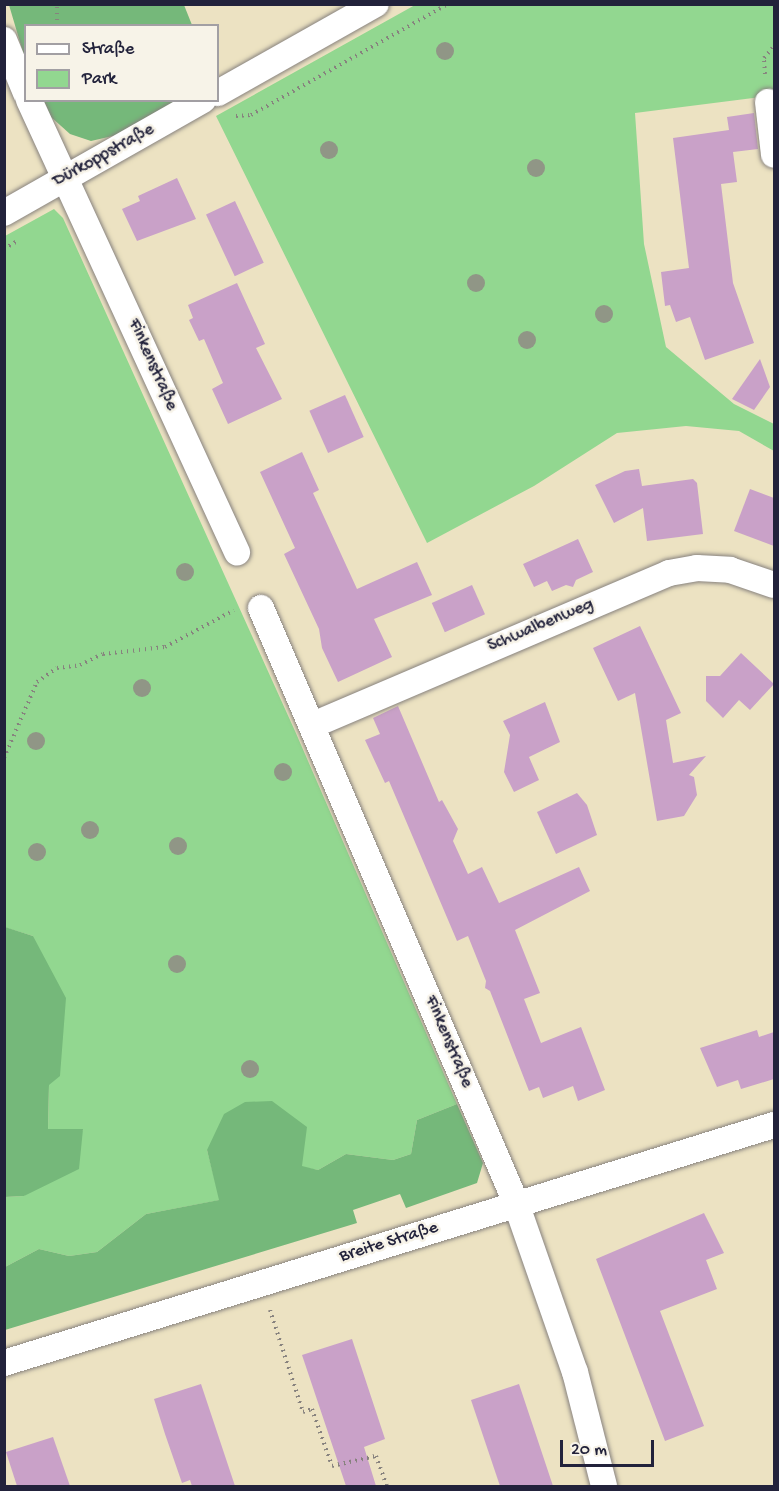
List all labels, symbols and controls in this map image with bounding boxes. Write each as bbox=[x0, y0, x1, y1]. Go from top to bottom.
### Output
legend bbox=[24, 24, 219, 102]
text: Straße bbox=[82, 39, 134, 60]
text: Park bbox=[82, 69, 116, 90]
street label: Dürkoppstraße bbox=[50, 119, 158, 193]
street label: Finkenstraße bbox=[122, 316, 182, 414]
street label: Schwalbenweg bbox=[485, 594, 597, 658]
street label: Finkenstraße bbox=[419, 993, 477, 1091]
street label: Breite Straße bbox=[337, 1218, 441, 1268]
scale bar bbox=[563, 1428, 658, 1466]
text: 20 m bbox=[571, 1440, 607, 1461]

